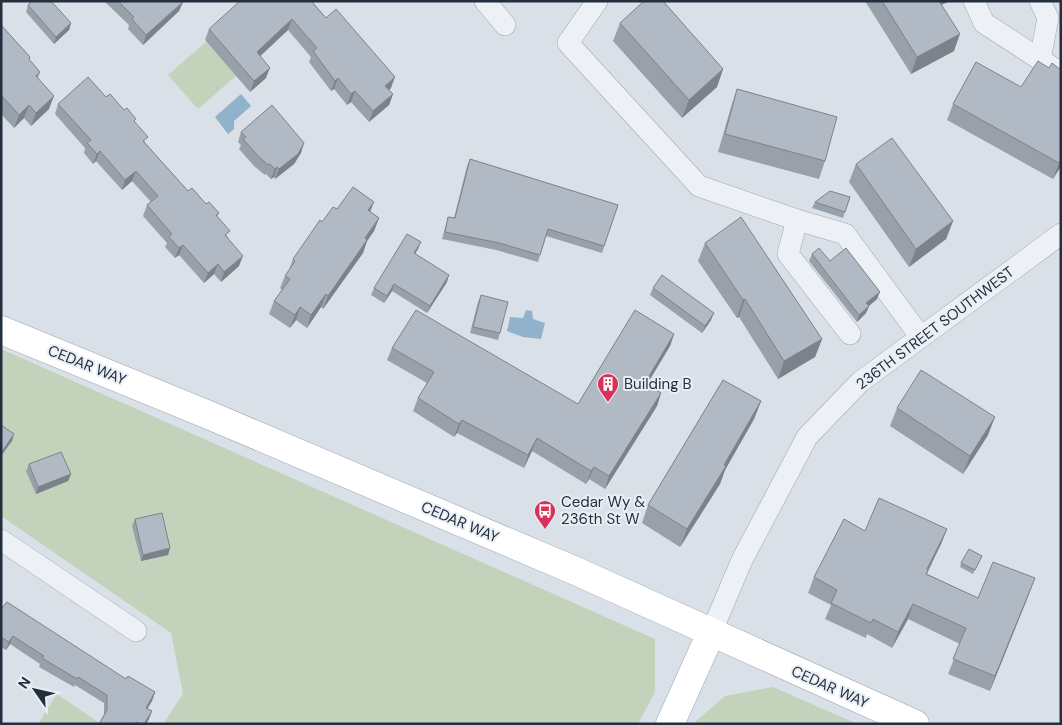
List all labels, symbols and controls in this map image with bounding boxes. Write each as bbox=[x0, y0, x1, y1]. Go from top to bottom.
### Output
street label: 236TH STREET SOUTHWEST bbox=[852, 262, 1018, 394]
street label: CEDAR WAY bbox=[45, 340, 129, 390]
building icon: Building B bbox=[596, 372, 620, 403]
place label: Building B bbox=[624, 374, 692, 394]
place label: Cedar Wy & 236th St W bbox=[561, 492, 645, 529]
street label: CEDAR WAY bbox=[418, 497, 502, 547]
bus stop icon: Cedar Wy & 236th St W bbox=[533, 499, 557, 530]
street label: CEDAR WAY bbox=[788, 661, 872, 713]
north arrow bbox=[10, 665, 60, 715]
text: N bbox=[14, 673, 35, 692]

